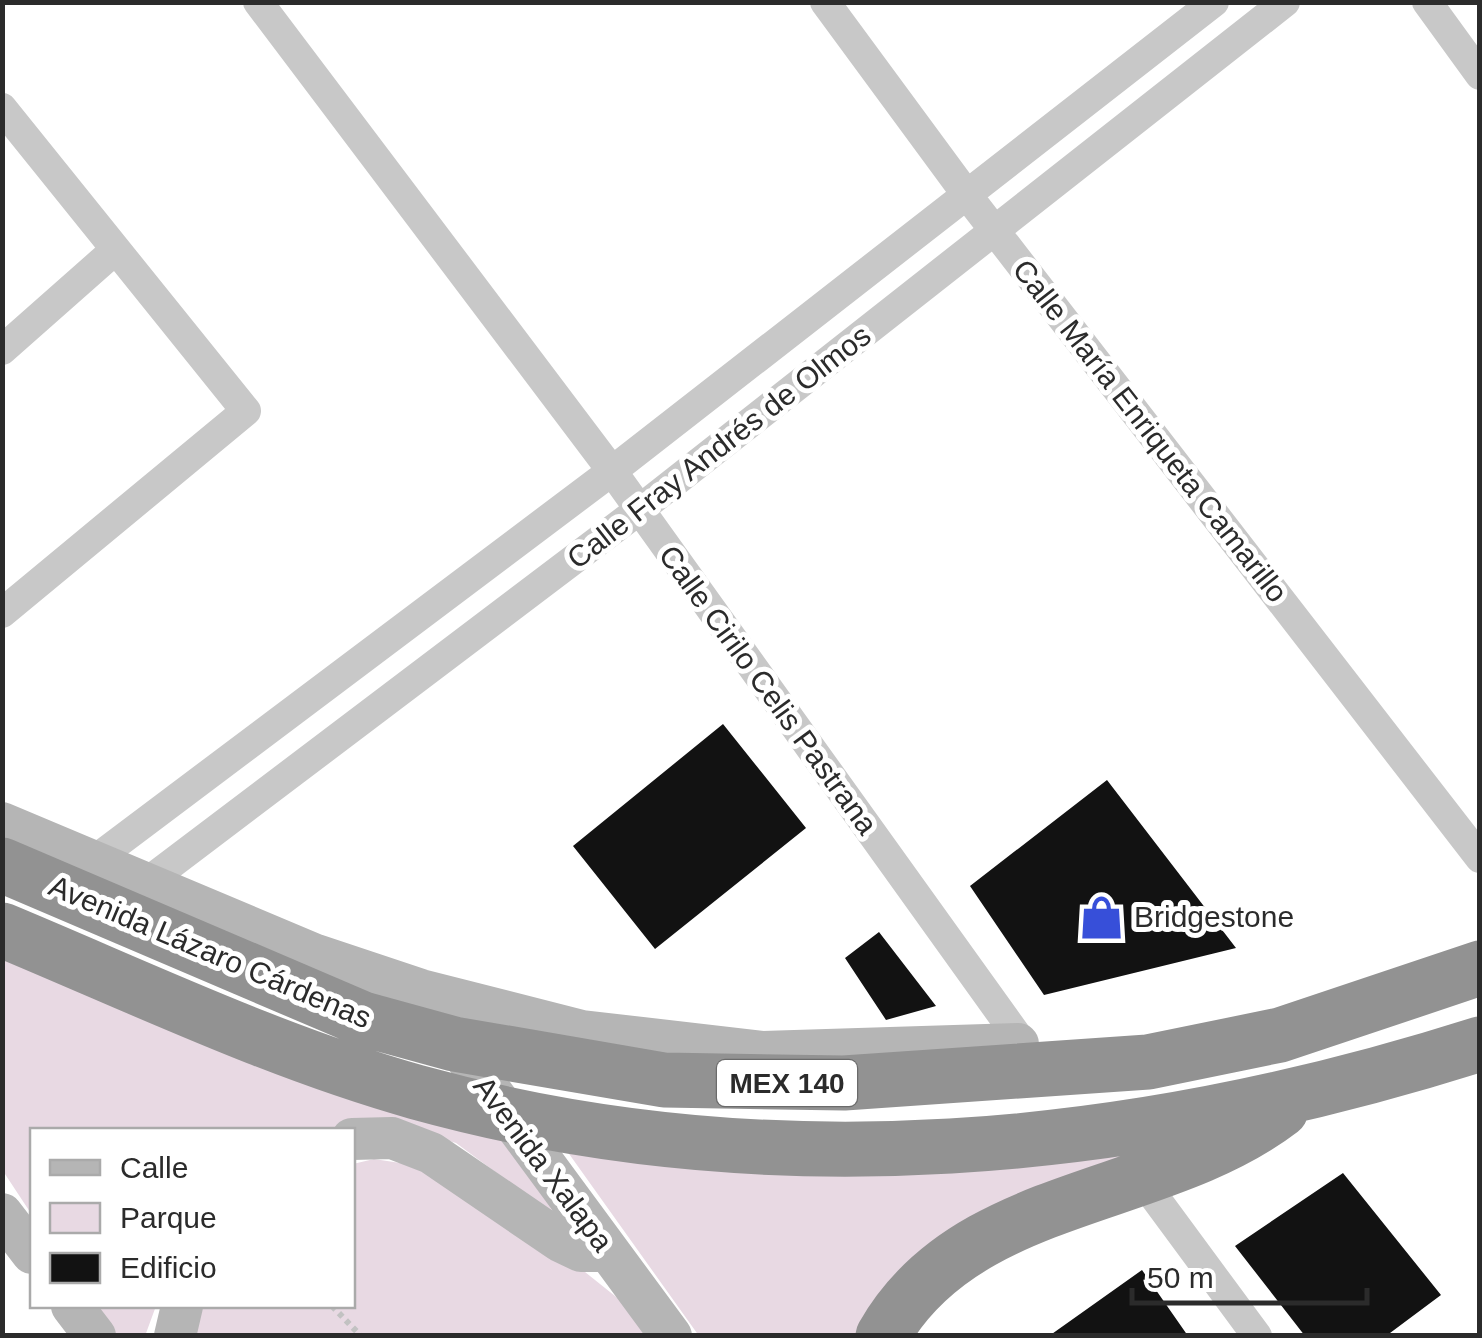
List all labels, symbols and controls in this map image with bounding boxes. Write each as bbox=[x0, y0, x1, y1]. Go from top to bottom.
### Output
street label: Calle María Enriqueta Camarillo bbox=[1007, 253, 1294, 608]
street label: Calle Fray Andrés de Olmos bbox=[561, 318, 877, 575]
street label: Calle Cirilo Celis Pastrana bbox=[653, 539, 884, 841]
street label: Avenida Lázaro Cárdenas bbox=[44, 869, 376, 1034]
shop icon: Bridgestone bbox=[1077, 893, 1125, 941]
place label: Bridgestone bbox=[1134, 900, 1294, 933]
road number: MEX 140 bbox=[717, 1060, 857, 1106]
street label: Avenida Xalapa bbox=[467, 1070, 620, 1258]
legend bbox=[30, 1128, 355, 1308]
text: Calle bbox=[120, 1151, 188, 1184]
text: Parque bbox=[120, 1201, 217, 1234]
scale bar bbox=[1132, 1243, 1367, 1305]
text: Edificio bbox=[120, 1251, 217, 1284]
text: 50 m bbox=[1147, 1261, 1214, 1294]

